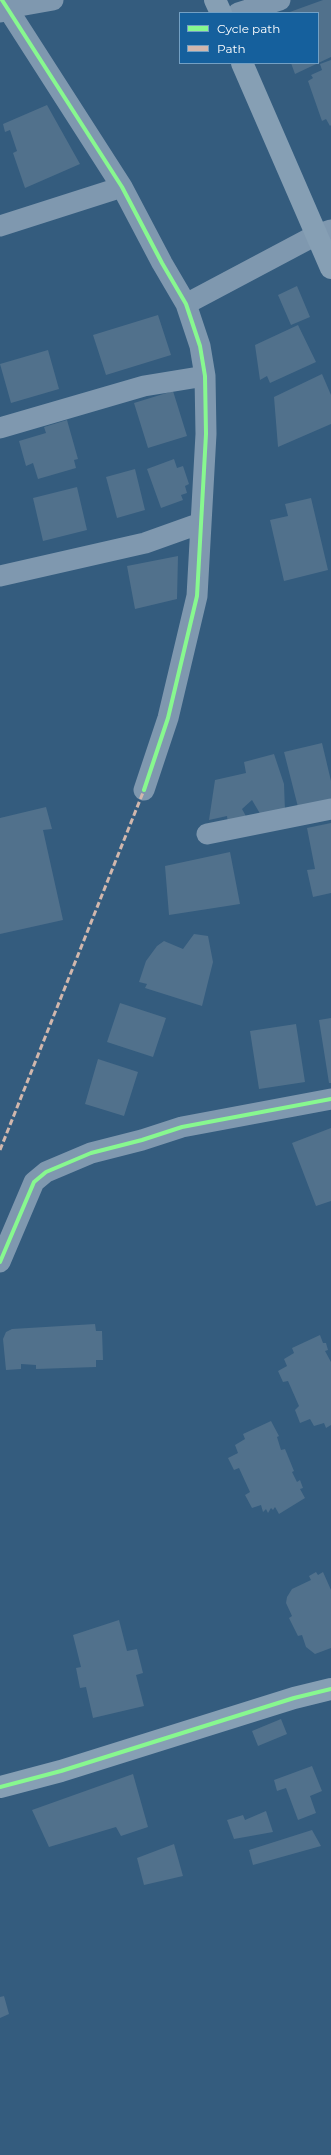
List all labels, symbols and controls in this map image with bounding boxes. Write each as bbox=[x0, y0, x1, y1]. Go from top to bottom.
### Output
legend bbox=[179, 12, 319, 64]
text: Cycle path bbox=[217, 21, 280, 36]
text: Path bbox=[217, 41, 246, 56]

